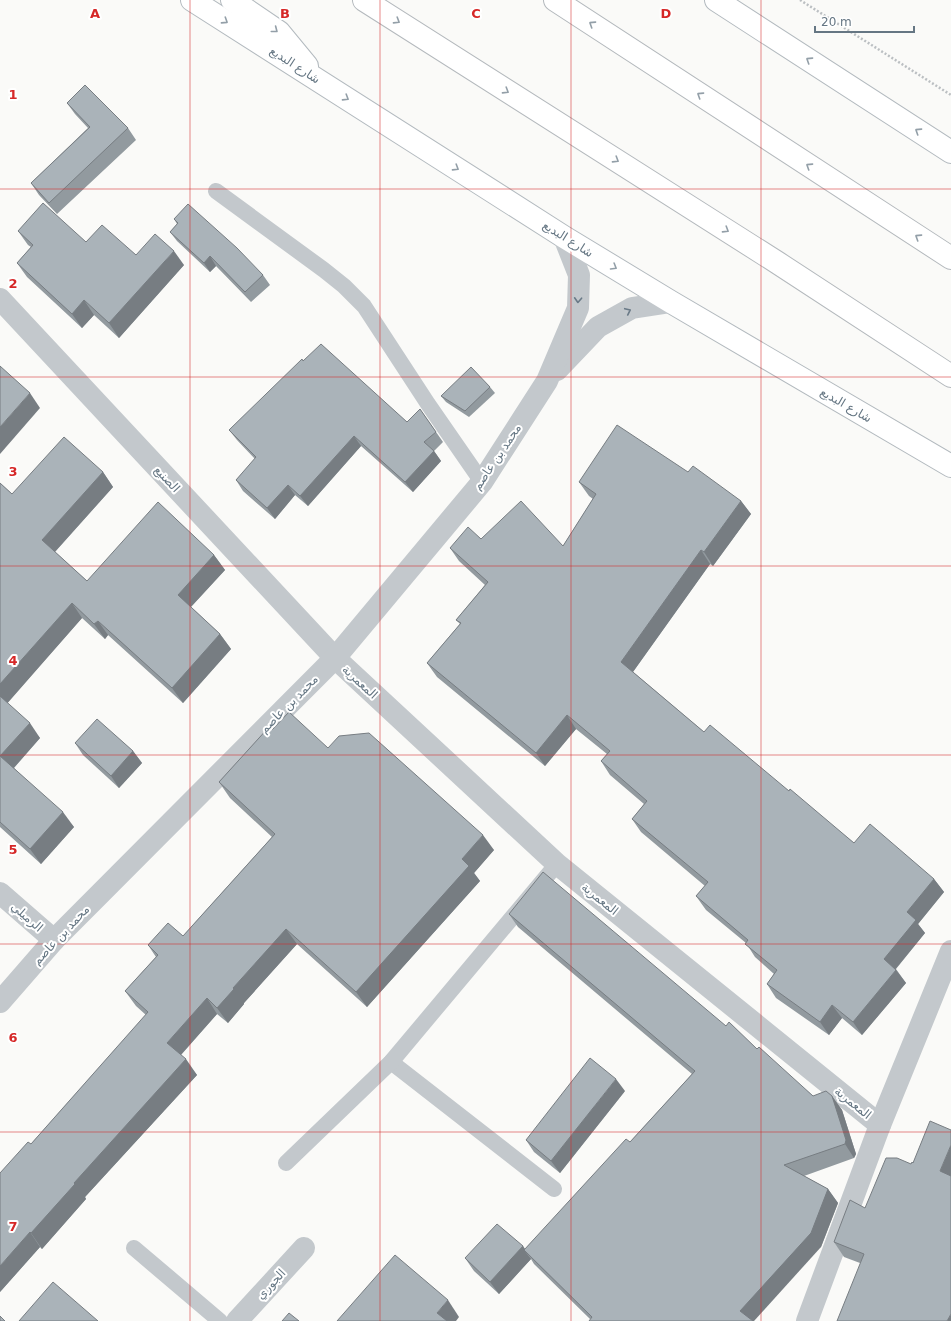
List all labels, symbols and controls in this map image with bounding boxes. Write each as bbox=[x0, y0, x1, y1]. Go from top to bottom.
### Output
text: A bbox=[90, 6, 100, 21]
text: B bbox=[280, 6, 290, 21]
text: C bbox=[471, 6, 481, 21]
text: D bbox=[661, 6, 672, 21]
scale bar bbox=[815, 8, 914, 34]
text: 20 m bbox=[821, 15, 852, 29]
one-way arrow bbox=[221, 16, 228, 24]
one-way arrow bbox=[393, 16, 400, 24]
one-way arrow bbox=[589, 22, 596, 29]
one-way arrow bbox=[271, 25, 278, 32]
street label: شارع البديع bbox=[267, 44, 323, 87]
one-way arrow bbox=[806, 57, 813, 65]
one-way arrow bbox=[502, 86, 509, 93]
text: 1 bbox=[8, 87, 18, 102]
one-way arrow bbox=[698, 93, 705, 100]
one-way arrow bbox=[342, 94, 349, 101]
one-way arrow bbox=[915, 128, 922, 136]
one-way arrow bbox=[612, 156, 619, 163]
one-way arrow bbox=[452, 163, 459, 171]
one-way arrow bbox=[807, 164, 814, 171]
street label: شارع البديع bbox=[540, 218, 596, 261]
one-way arrow bbox=[722, 225, 729, 233]
one-way arrow bbox=[915, 234, 922, 242]
one-way arrow bbox=[610, 262, 617, 270]
text: 2 bbox=[8, 276, 18, 291]
one-way arrow bbox=[574, 297, 583, 303]
one-way arrow bbox=[624, 308, 632, 316]
street label: شارع البديع bbox=[817, 385, 874, 426]
street label: محمد بن عاصم bbox=[470, 421, 525, 493]
street label: الصنيع bbox=[151, 463, 183, 495]
text: 3 bbox=[8, 464, 18, 479]
text: 4 bbox=[8, 653, 18, 668]
street label: المعمرية bbox=[339, 662, 381, 703]
street label: محمد بن عاصم bbox=[257, 672, 322, 737]
text: 5 bbox=[8, 842, 18, 857]
street label: المعمرية bbox=[578, 880, 621, 919]
street label: الرميلي bbox=[8, 899, 46, 935]
street label: محمد بن عاصم bbox=[30, 902, 93, 968]
text: 6 bbox=[8, 1030, 18, 1045]
street label: المعمرية bbox=[831, 1084, 874, 1123]
text: 7 bbox=[8, 1219, 18, 1234]
street label: الجوري bbox=[254, 1266, 289, 1303]

